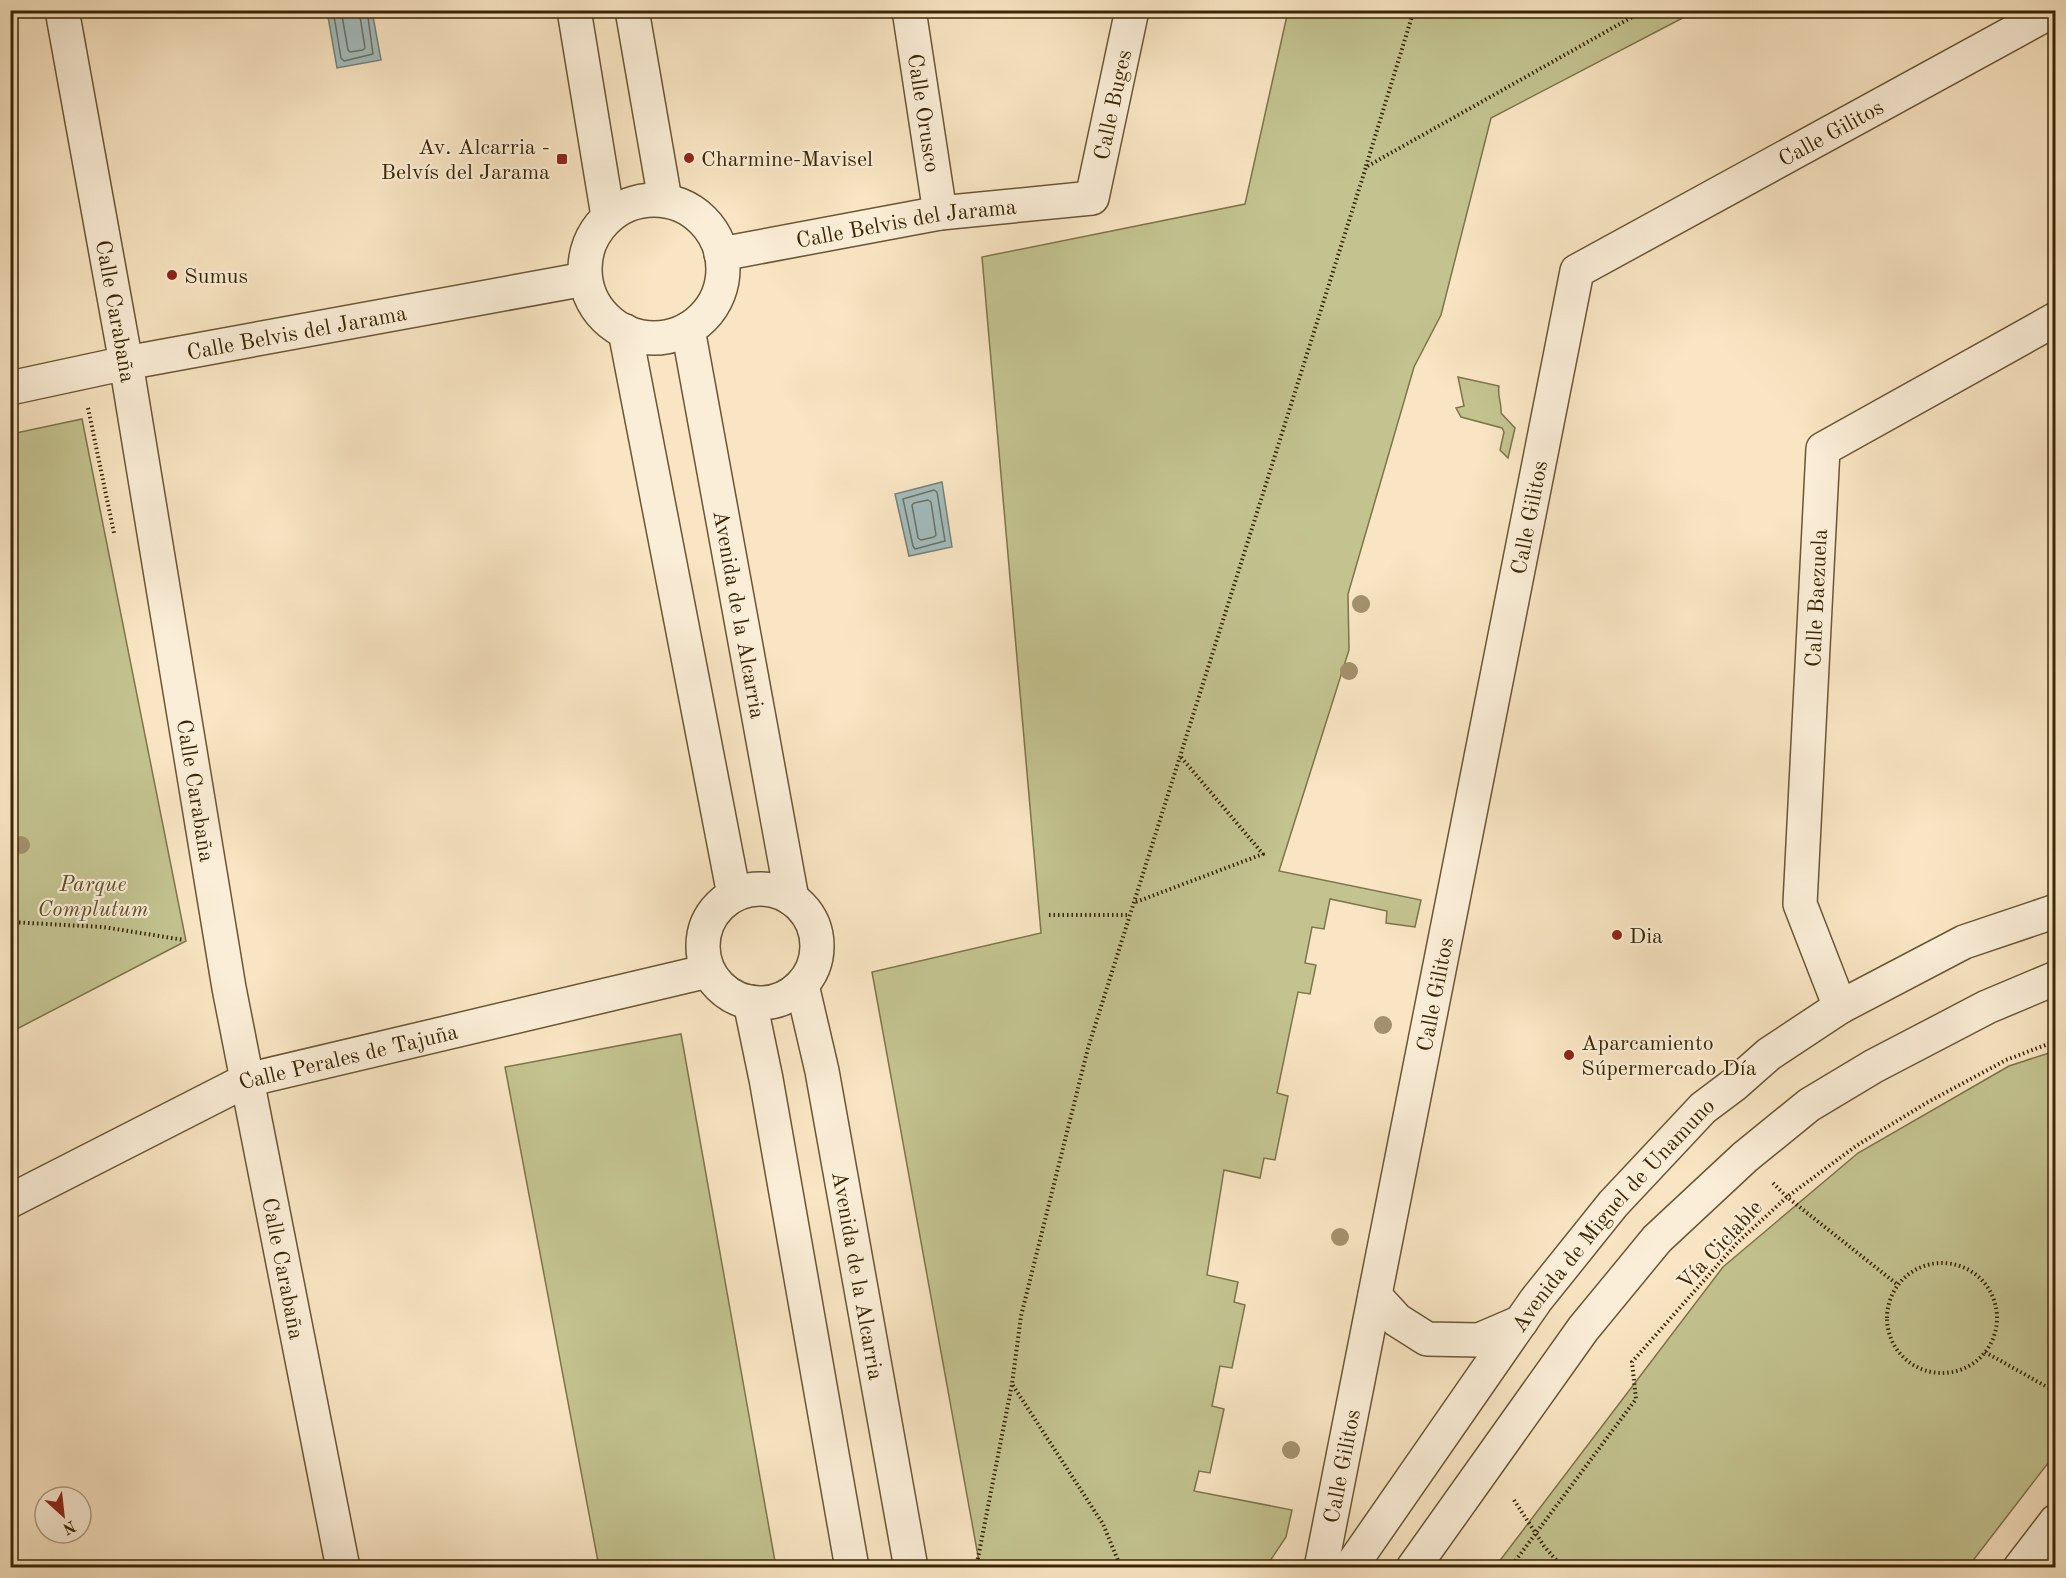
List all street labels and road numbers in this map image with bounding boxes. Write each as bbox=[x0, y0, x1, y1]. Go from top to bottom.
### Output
street label: Calle Buges bbox=[1091, 48, 1136, 162]
street label: Calle Orusco bbox=[903, 52, 943, 174]
street label: Calle Gilitos bbox=[1775, 97, 1888, 171]
street label: Calle Belvis del Jarama bbox=[794, 196, 1018, 253]
street label: Calle Carabaña bbox=[91, 239, 138, 384]
street label: Calle Belvis del Jarama bbox=[185, 303, 409, 365]
street label: Calle Gilitos bbox=[1508, 459, 1552, 577]
street label: Avenida de la Alcarria bbox=[708, 509, 768, 721]
street label: Calle Baezuela bbox=[1803, 528, 1832, 668]
street label: Calle Carabaña bbox=[172, 718, 217, 864]
street label: Calle Gilitos bbox=[1414, 936, 1458, 1053]
street label: Calle Perales de Tajuña bbox=[236, 1022, 460, 1095]
street label: Avenida de Miguel de Unamuno bbox=[1508, 1095, 1719, 1336]
street label: Avenida de la Alcarria bbox=[827, 1170, 886, 1382]
street label: Calle Carabaña bbox=[257, 1196, 307, 1342]
street label: Vía Ciclable bbox=[1674, 1196, 1767, 1294]
street label: Calle Gilitos bbox=[1321, 1407, 1365, 1525]

